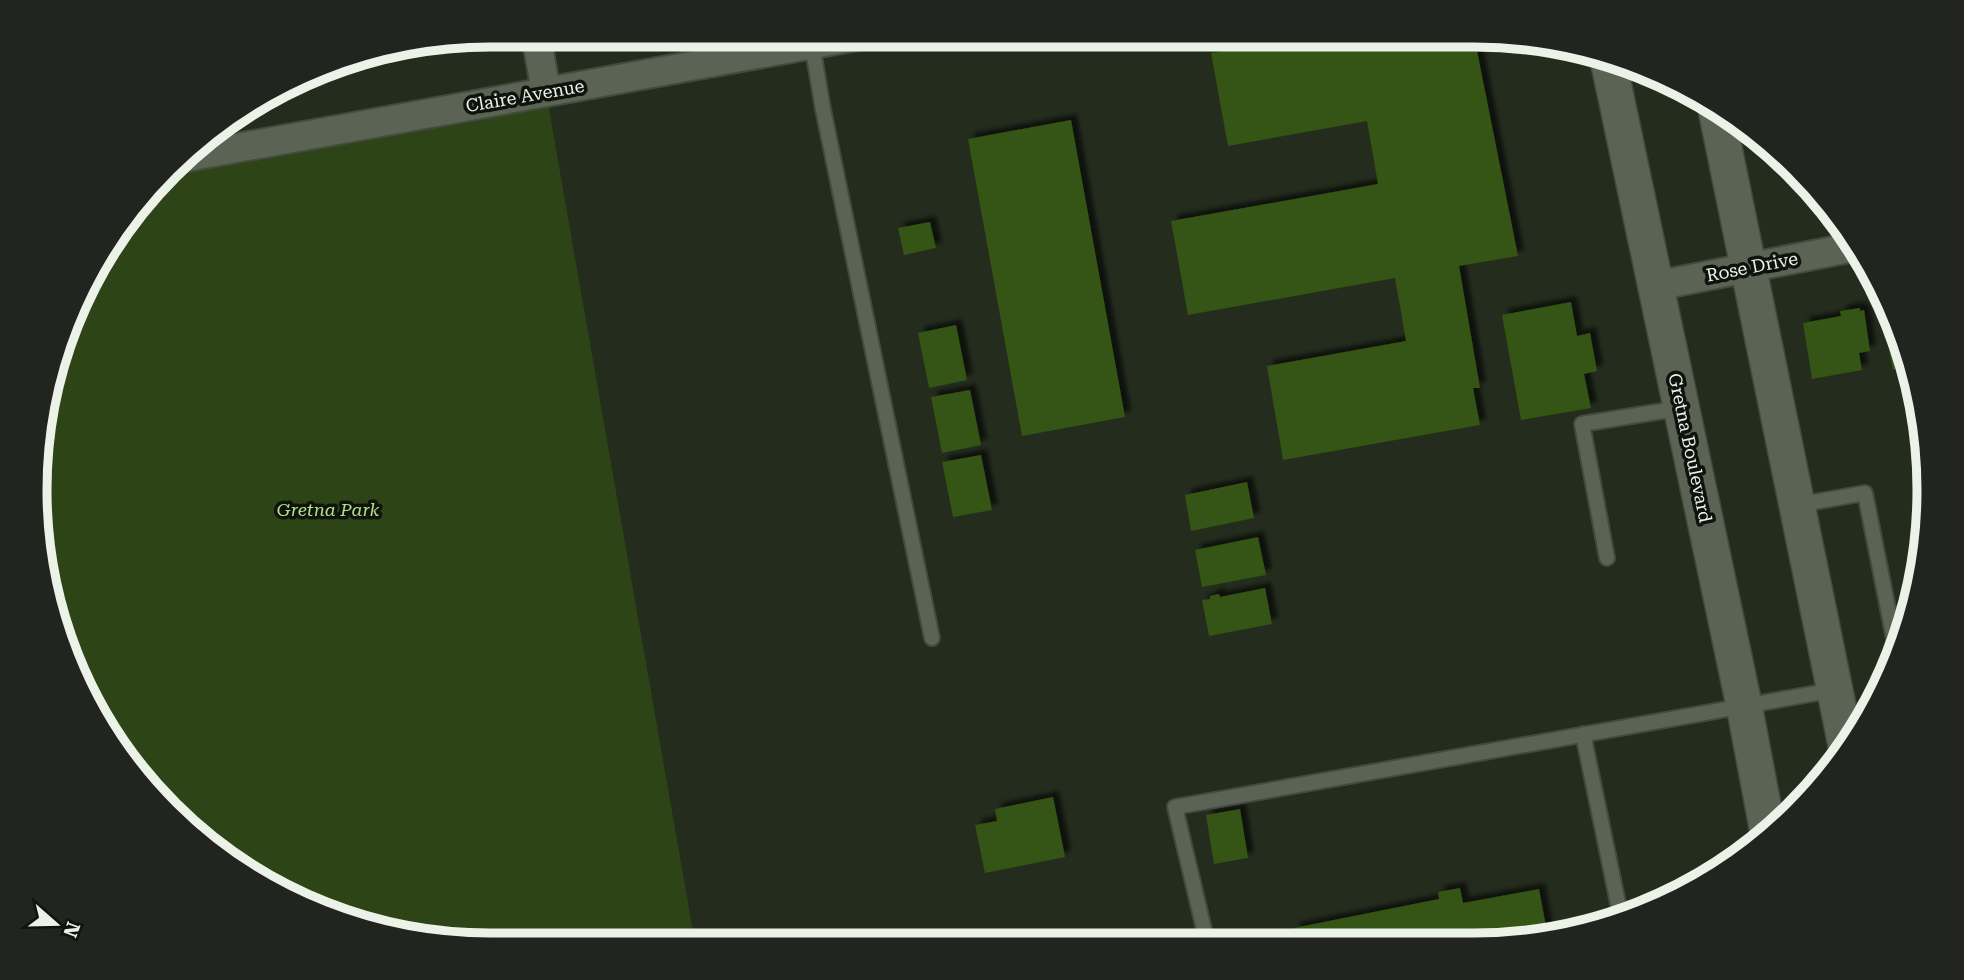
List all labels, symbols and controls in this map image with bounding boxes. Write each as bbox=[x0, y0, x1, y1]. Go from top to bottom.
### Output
street label: Claire Avenue bbox=[464, 75, 586, 116]
street label: Rose Drive bbox=[1704, 247, 1800, 286]
street label: Gretna Boulevard bbox=[1664, 371, 1717, 525]
park label: Gretna Park bbox=[277, 499, 380, 520]
north arrow bbox=[21, 889, 91, 959]
text: N bbox=[58, 919, 85, 941]

